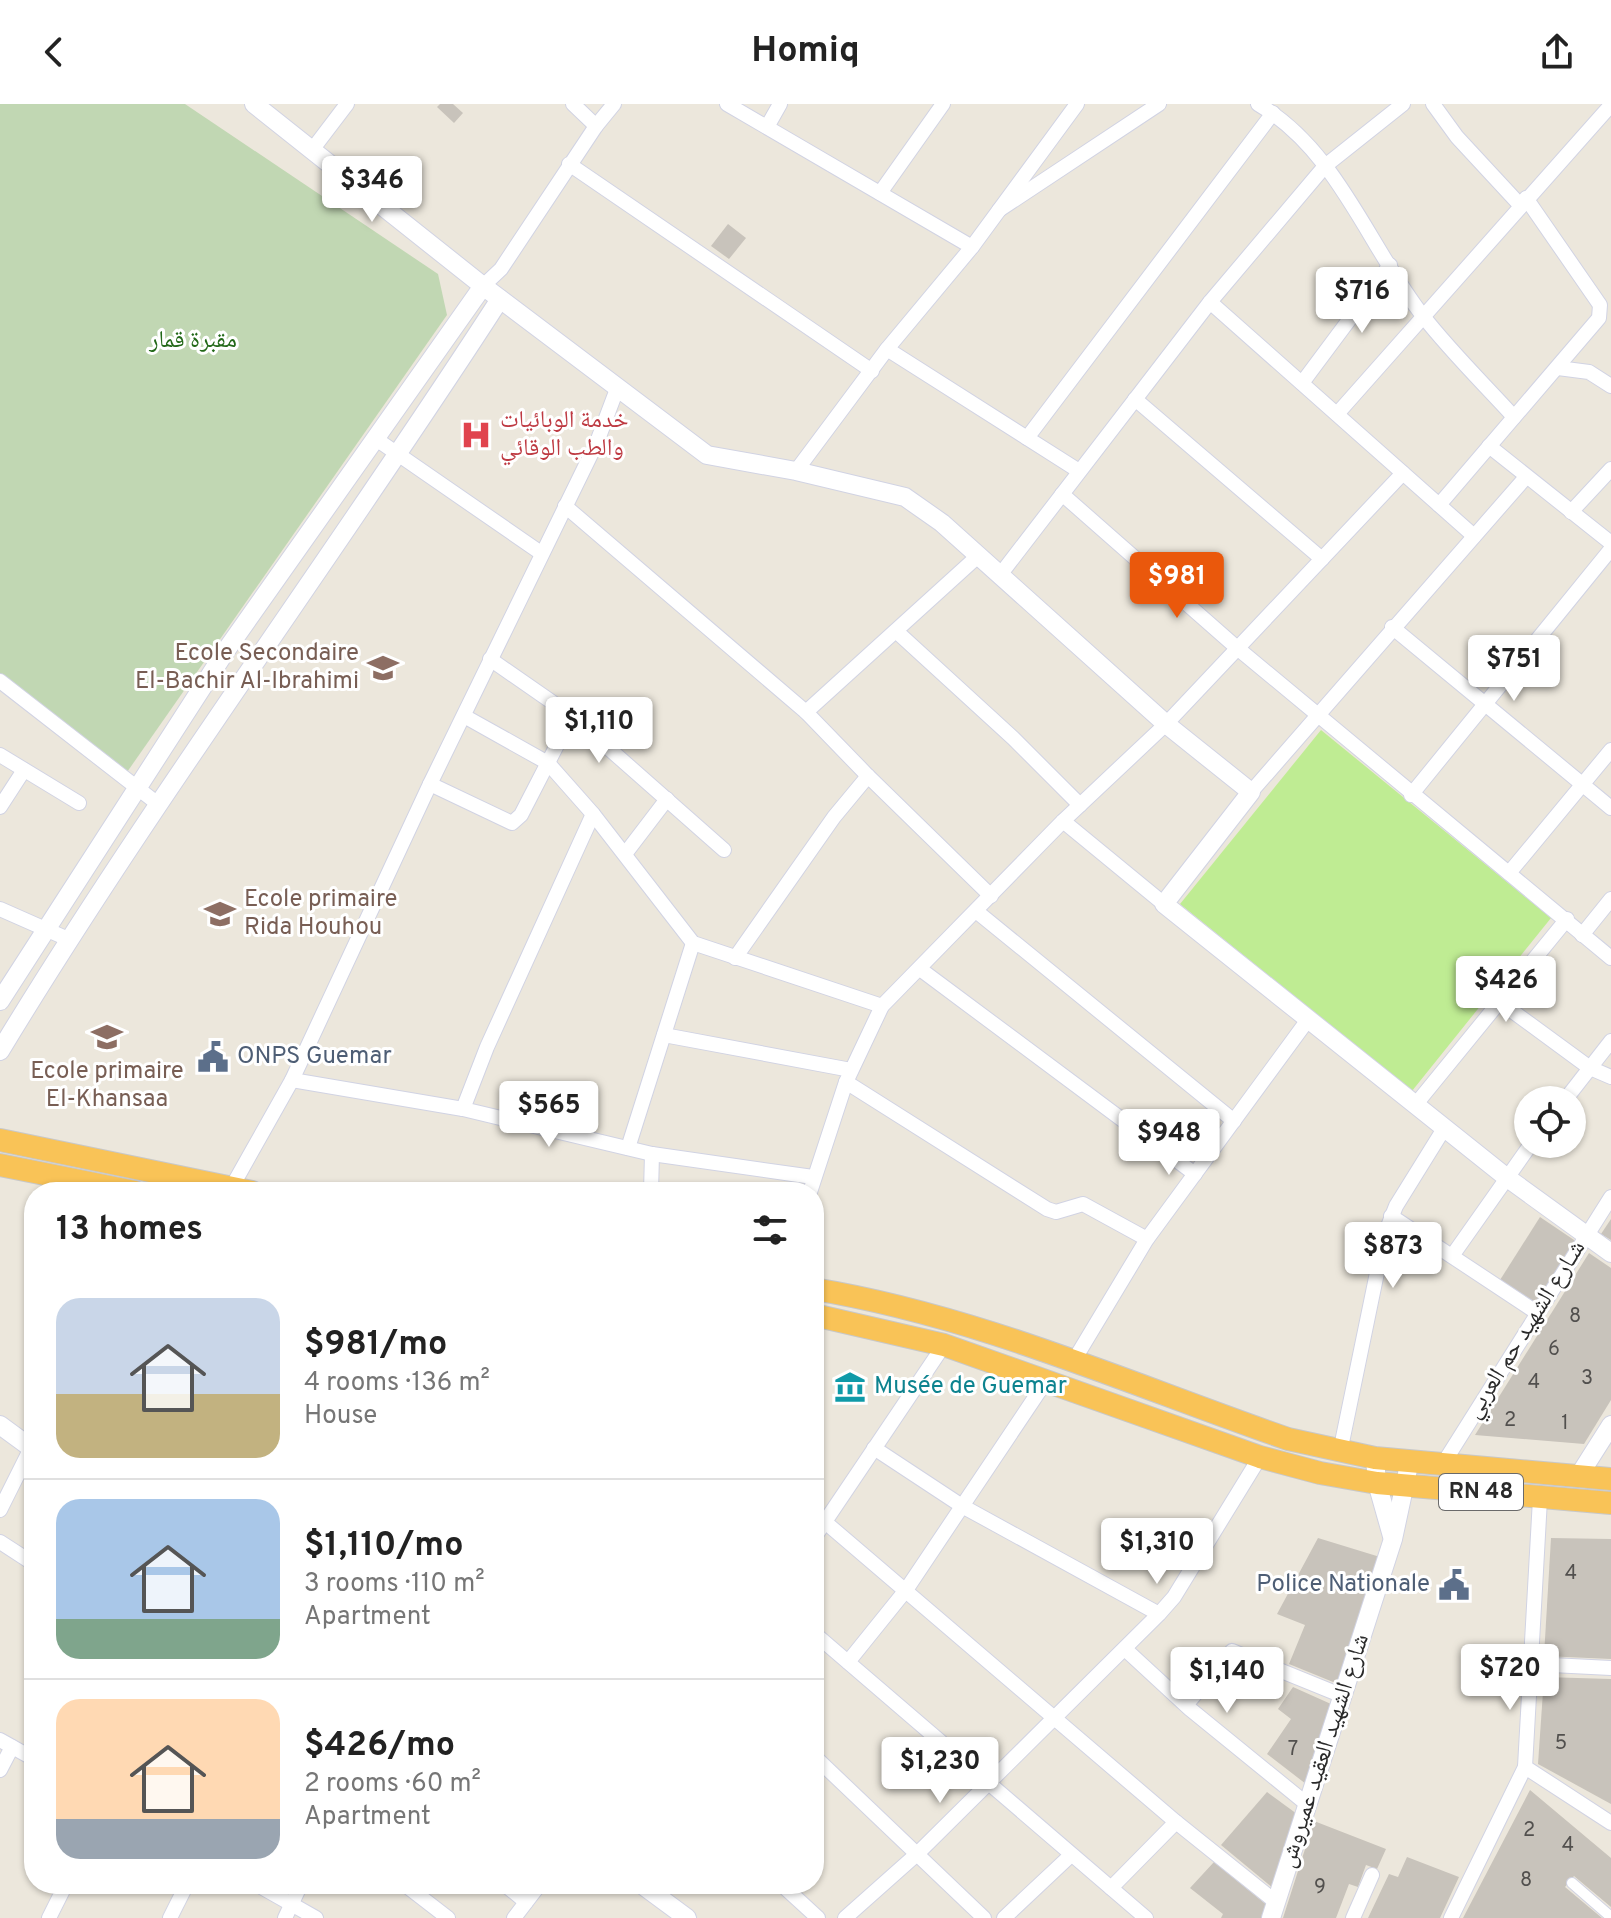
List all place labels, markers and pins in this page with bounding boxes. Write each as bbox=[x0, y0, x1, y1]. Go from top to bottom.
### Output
pin: $346 bbox=[325, 156, 419, 224]
pin: $716 bbox=[1315, 267, 1409, 335]
place label: خدمة الوبائيات والطب الوقائي bbox=[500, 406, 629, 466]
hospital icon: خدمة الوبائيات والطب الوقائي bbox=[459, 418, 493, 452]
pin: $981 bbox=[1130, 552, 1224, 620]
pin: $751 bbox=[1467, 635, 1561, 703]
place label: Ecole Secondaire El-Bachir Al-Ibrahimi bbox=[135, 639, 359, 697]
school or university icon: Ecole Secondaire El-Bachir Al-Ibrahimi bbox=[366, 651, 400, 685]
pin: $1,110 bbox=[534, 697, 664, 765]
place label: Ecole primaire Rida Houhou bbox=[244, 885, 398, 943]
school or university icon: Ecole primaire Rida Houhou bbox=[203, 897, 237, 931]
pin: $426 bbox=[1459, 956, 1553, 1024]
school or university icon: Ecole primaire El-Khansaa bbox=[90, 1020, 124, 1054]
public building icon: ONPS Guemar bbox=[196, 1040, 230, 1074]
place label: ONPS Guemar bbox=[237, 1042, 392, 1072]
place label: Ecole primaire El-Khansaa bbox=[30, 1057, 184, 1115]
pin: $565 bbox=[502, 1081, 596, 1149]
pin: $948 bbox=[1122, 1109, 1216, 1177]
pin: $873 bbox=[1346, 1222, 1440, 1290]
museum icon: Musée de Guemar bbox=[833, 1370, 867, 1404]
place label: Musée de Guemar bbox=[874, 1372, 1067, 1402]
pin: $1,310 bbox=[1092, 1518, 1222, 1586]
public building icon: Police Nationale bbox=[1437, 1568, 1471, 1602]
place label: Police Nationale bbox=[1256, 1570, 1430, 1600]
pin: $720 bbox=[1463, 1644, 1557, 1712]
pin: $1,140 bbox=[1162, 1647, 1292, 1715]
pin: $1,230 bbox=[875, 1737, 1005, 1805]

